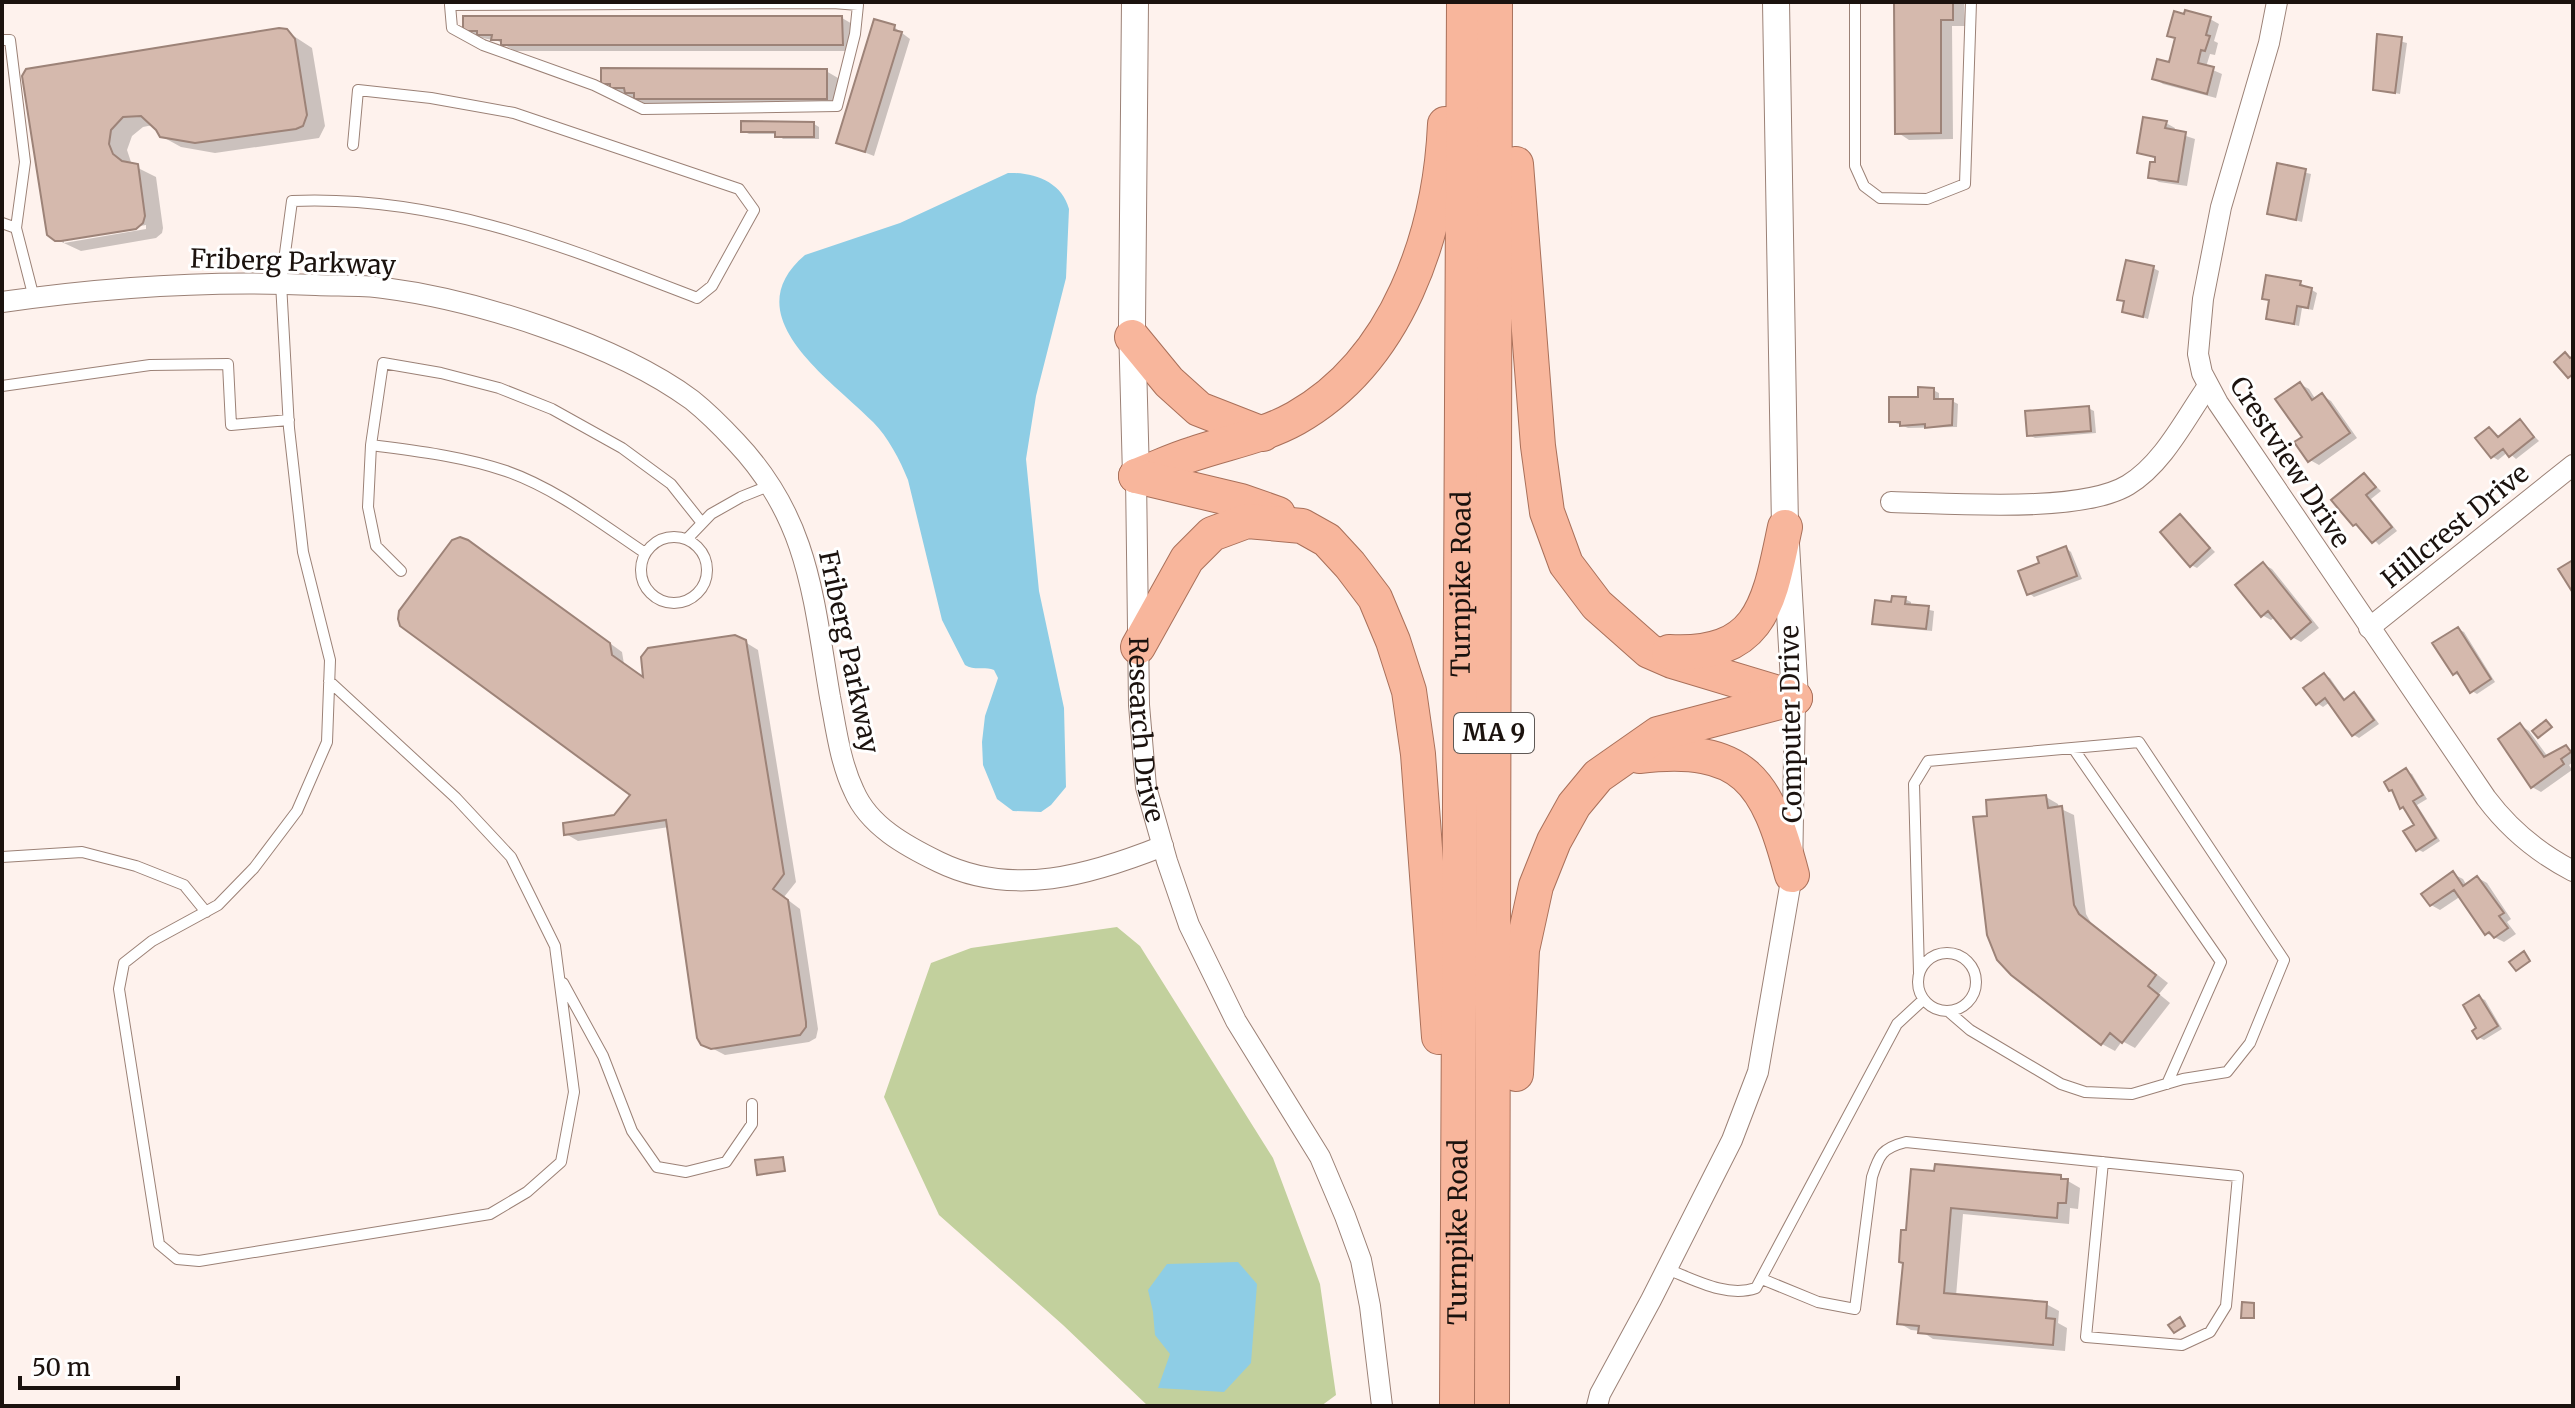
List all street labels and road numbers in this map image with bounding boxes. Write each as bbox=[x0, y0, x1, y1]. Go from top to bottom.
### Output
street label: Friberg Parkway bbox=[189, 241, 397, 282]
street label: Crestview Drive bbox=[2223, 370, 2358, 553]
street label: Hillcrest Drive bbox=[2375, 456, 2535, 595]
street label: Turnpike Road bbox=[1444, 491, 1478, 677]
street label: Friberg Parkway bbox=[812, 548, 887, 757]
street label: Computer Drive bbox=[1772, 625, 1809, 823]
street label: Research Drive bbox=[1122, 636, 1172, 826]
road number: MA 9 bbox=[1454, 713, 1534, 753]
street label: Turnpike Road bbox=[1440, 1139, 1474, 1325]

